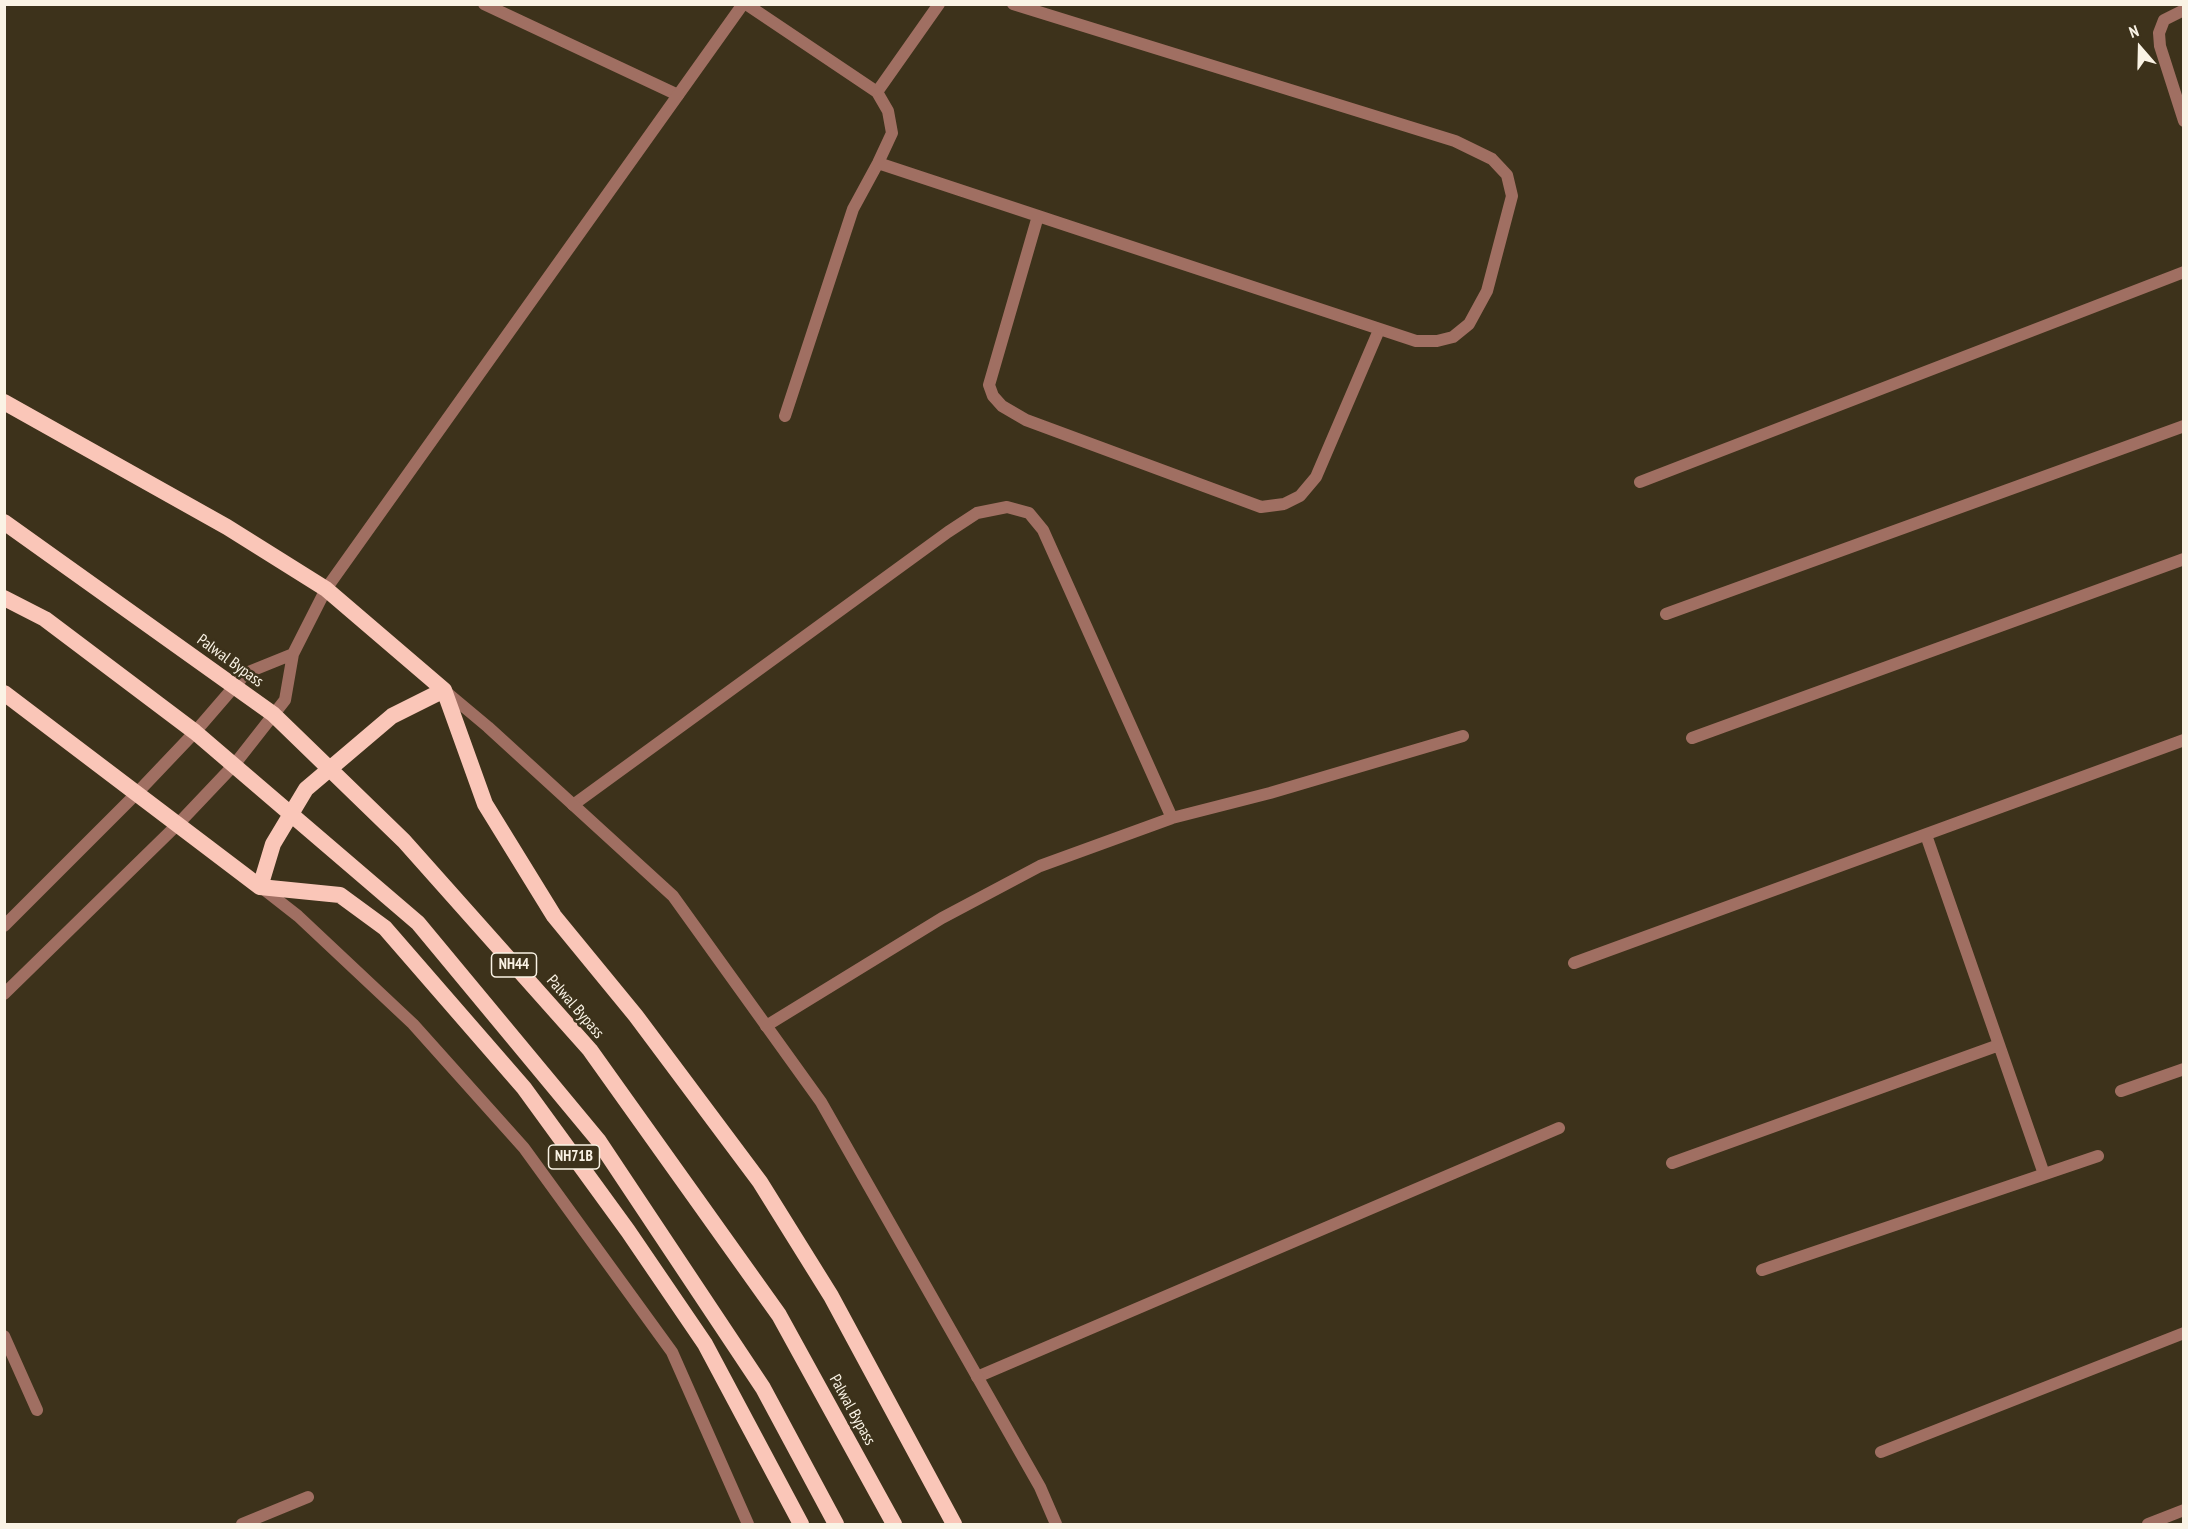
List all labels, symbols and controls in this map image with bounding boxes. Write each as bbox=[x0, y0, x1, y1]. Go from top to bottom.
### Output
north arrow bbox=[2110, 18, 2170, 78]
text: N bbox=[2126, 20, 2141, 42]
street label: Palwal Bypass bbox=[193, 630, 267, 692]
road number: NH44 bbox=[492, 953, 536, 977]
street label: Palwal Bypass bbox=[542, 971, 608, 1043]
road number: NH71B bbox=[548, 1145, 600, 1169]
street label: Palwal Bypass bbox=[825, 1371, 879, 1449]

